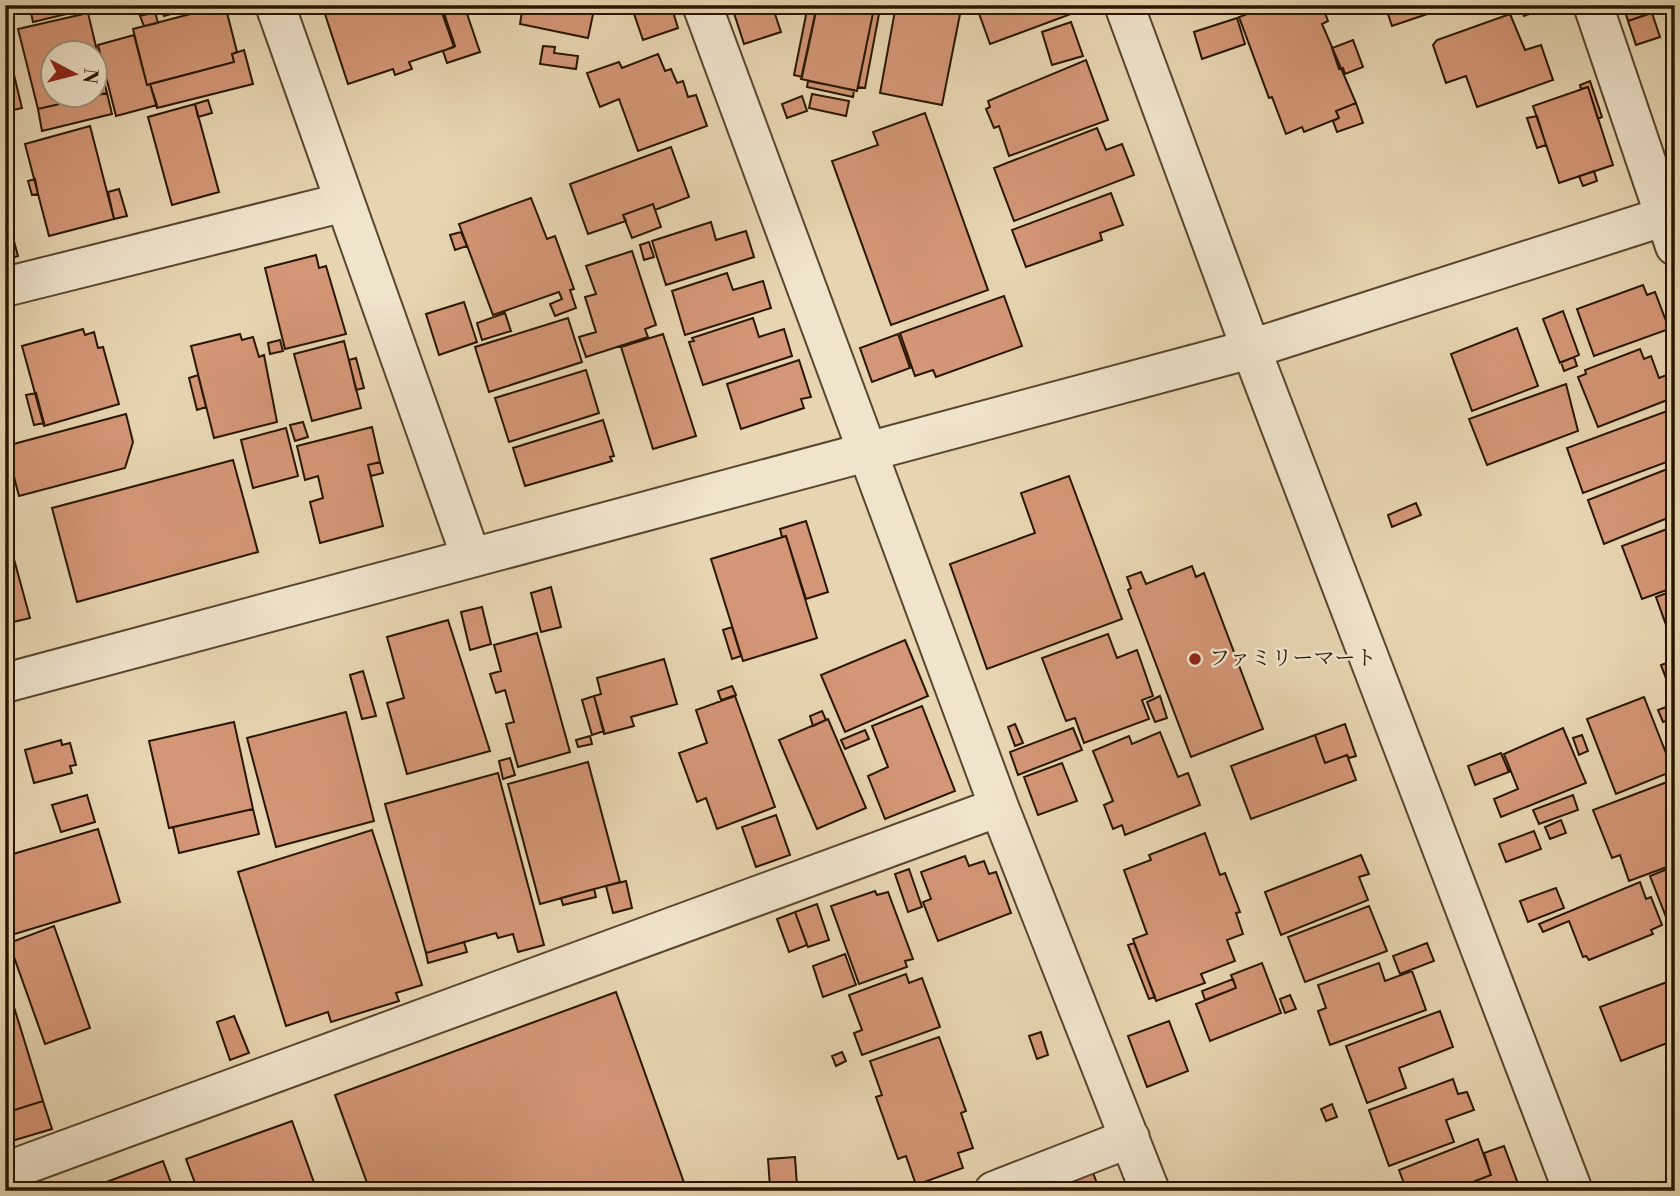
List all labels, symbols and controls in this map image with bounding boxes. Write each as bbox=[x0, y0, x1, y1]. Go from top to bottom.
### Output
north arrow bbox=[38, 38, 108, 108]
text: N bbox=[77, 67, 103, 85]
place label: ファミリーマート bbox=[1209, 646, 1377, 672]
marker: ファミリーマート bbox=[1187, 651, 1203, 667]

